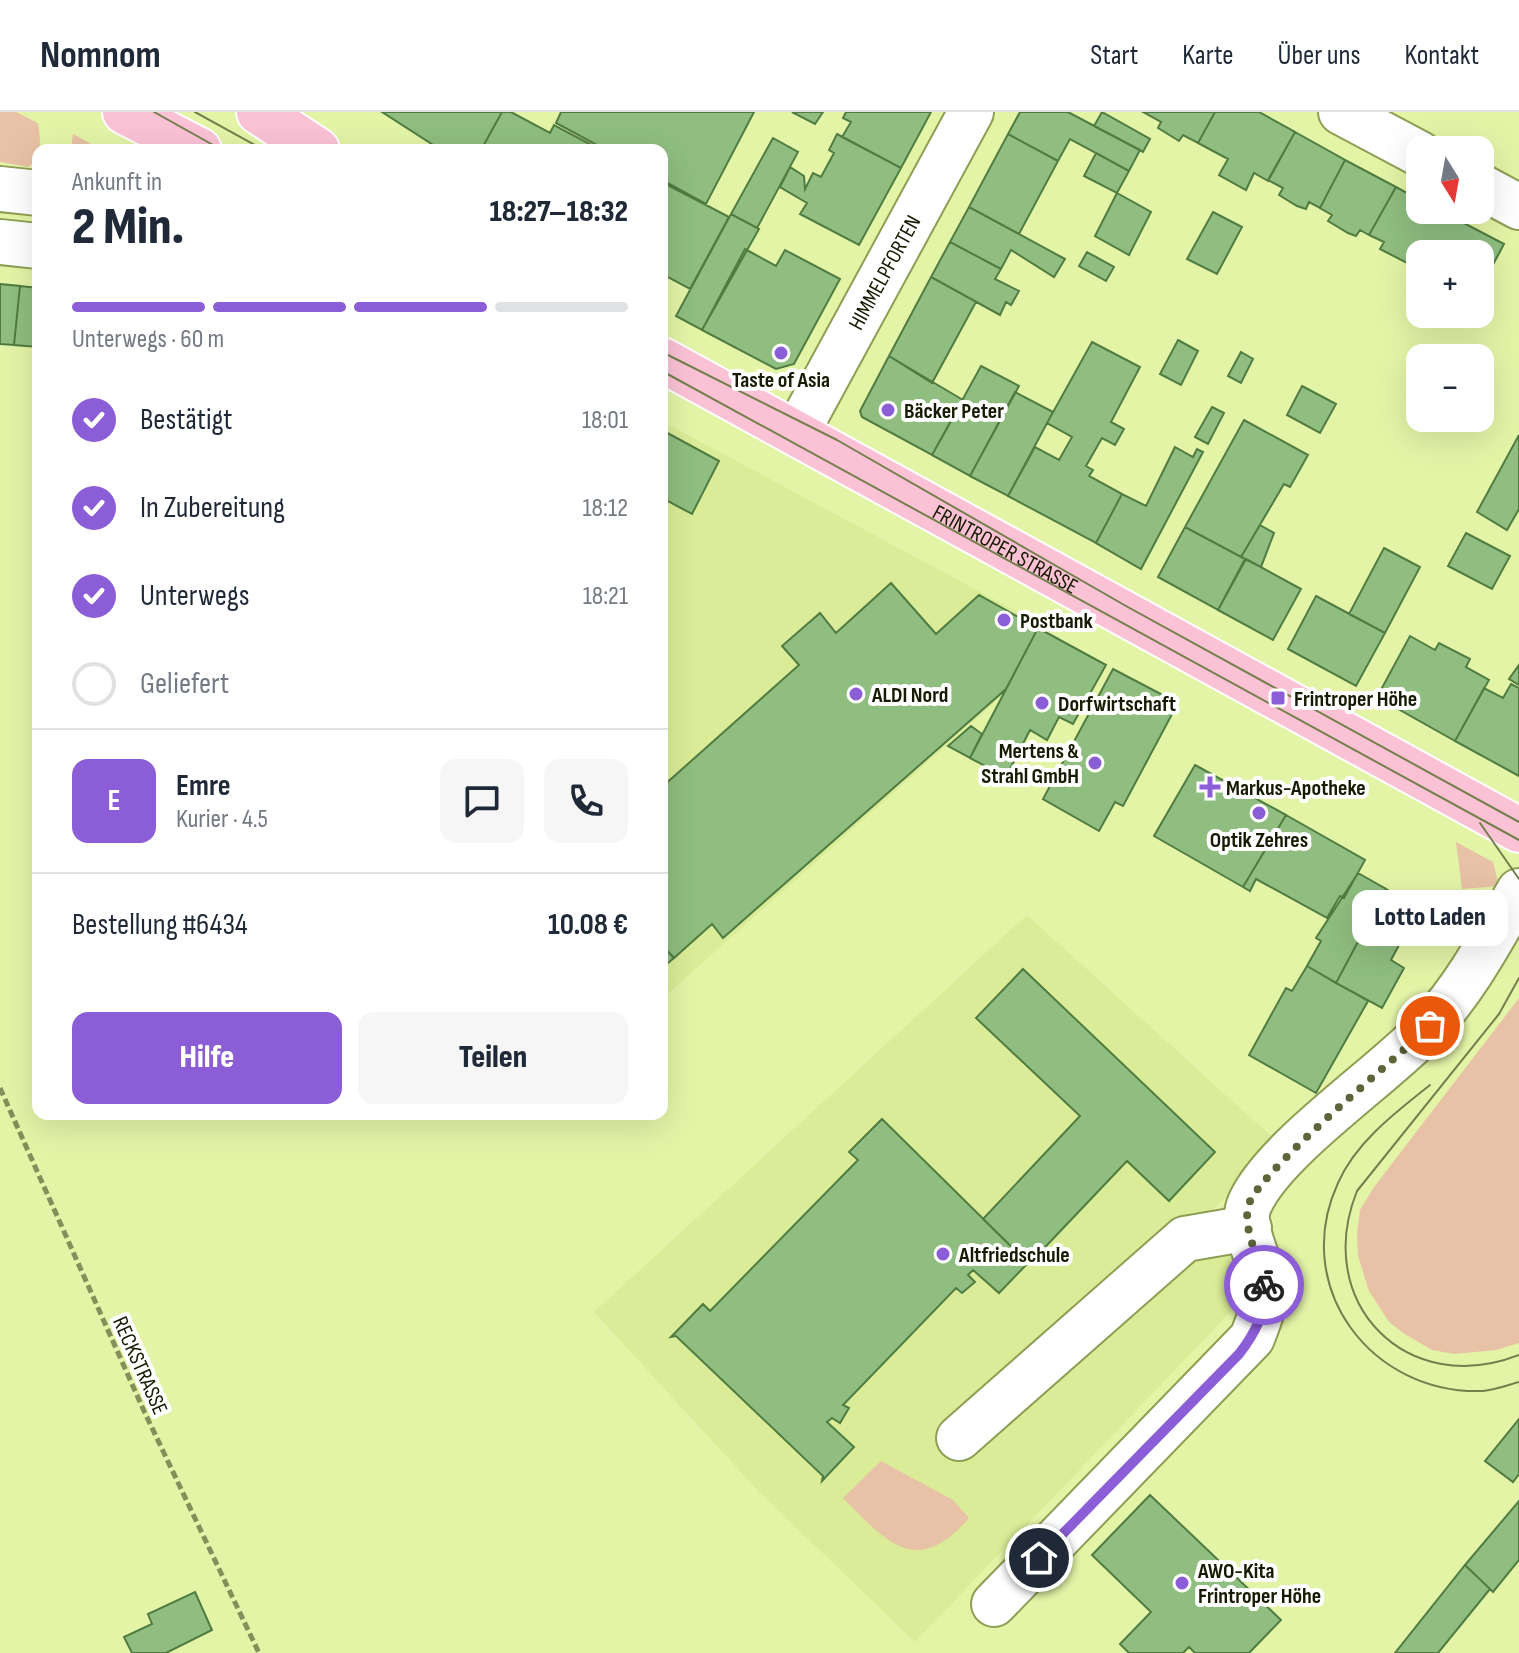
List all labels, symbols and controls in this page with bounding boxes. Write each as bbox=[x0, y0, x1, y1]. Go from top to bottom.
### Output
text: Nomnom bbox=[40, 33, 161, 78]
text: Start bbox=[1090, 39, 1138, 72]
text: Karte bbox=[1182, 39, 1234, 72]
text: Über uns bbox=[1278, 39, 1361, 72]
text: Kontakt bbox=[1405, 39, 1479, 72]
north arrow bbox=[1406, 136, 1494, 224]
map controls bbox=[1406, 136, 1494, 432]
text: Ankunft in bbox=[72, 167, 162, 198]
text: 18:27–18:32 bbox=[489, 194, 628, 230]
text: 2 Min. bbox=[72, 196, 184, 259]
street label: HIMMELPFORTEN bbox=[843, 211, 927, 335]
button: + bbox=[1406, 240, 1494, 328]
text: Unterwegs · 60 m bbox=[72, 324, 224, 355]
marker: Taste of Asia bbox=[772, 344, 790, 362]
button: − bbox=[1406, 344, 1494, 432]
place label: Taste of Asia bbox=[732, 367, 830, 394]
icon: check bbox=[72, 398, 116, 442]
place label: Bäcker Peter bbox=[904, 398, 1004, 425]
marker: Bäcker Peter bbox=[879, 401, 897, 419]
text: Bestätigt bbox=[140, 402, 232, 438]
text: 18:01 bbox=[582, 405, 628, 436]
icon: check bbox=[72, 486, 116, 530]
text: In Zubereitung bbox=[140, 490, 285, 526]
text: 18:12 bbox=[582, 493, 628, 524]
street label: FRINTROPER STRASSE bbox=[928, 499, 1082, 601]
icon: check bbox=[72, 574, 116, 618]
text: Unterwegs bbox=[140, 578, 249, 614]
text: 18:21 bbox=[583, 581, 628, 612]
place label: Postbank bbox=[1020, 608, 1094, 635]
marker: Postbank bbox=[995, 611, 1013, 629]
text: Geliefert bbox=[140, 666, 229, 702]
place label: ALDI Nord bbox=[871, 682, 948, 709]
marker: ALDI Nord bbox=[847, 685, 865, 703]
place label: Frintroper Höhe bbox=[1294, 686, 1417, 713]
marker: Frintroper Höhe bbox=[1269, 689, 1287, 707]
place label: Dorfwirtschaft bbox=[1058, 691, 1176, 718]
marker: Dorfwirtschaft bbox=[1033, 694, 1051, 712]
place label: Mertens & Strahl GmbH bbox=[981, 738, 1079, 790]
marker: Mertens & Strahl GmbH bbox=[1086, 754, 1104, 772]
button: chat bbox=[440, 759, 524, 843]
button: phone bbox=[544, 759, 628, 843]
text: Emre bbox=[176, 768, 231, 804]
place label: Markus-Apotheke bbox=[1226, 775, 1366, 802]
marker: Markus-Apotheke bbox=[1201, 778, 1219, 796]
text: E bbox=[107, 783, 121, 819]
text: Kurier · 4.5 bbox=[176, 804, 268, 835]
marker: Optik Zehres bbox=[1250, 804, 1268, 822]
place label: Optik Zehres bbox=[1210, 827, 1308, 854]
callout: Lotto Laden bbox=[1352, 890, 1508, 946]
text: Lotto Laden bbox=[1374, 902, 1486, 933]
text: Bestellung #6434 bbox=[72, 907, 248, 943]
text: 10.08 € bbox=[548, 907, 628, 943]
pin bbox=[1396, 992, 1464, 1060]
icon: bag bbox=[1408, 1004, 1452, 1048]
button: Hilfe bbox=[72, 1012, 342, 1104]
button: Teilen bbox=[358, 1012, 628, 1104]
place label: Altfriedschule bbox=[958, 1242, 1070, 1269]
marker: Altfriedschule bbox=[934, 1245, 952, 1263]
courier bbox=[1224, 1245, 1304, 1325]
icon: bike bbox=[1242, 1263, 1286, 1307]
street label: RECKSTRASSE bbox=[106, 1312, 173, 1419]
pin bbox=[1005, 1524, 1073, 1592]
icon: home bbox=[1017, 1536, 1061, 1580]
place label: AWO-Kita Frintroper Höhe bbox=[1197, 1558, 1321, 1610]
marker: AWO-Kita Frintroper Höhe bbox=[1173, 1574, 1191, 1592]

